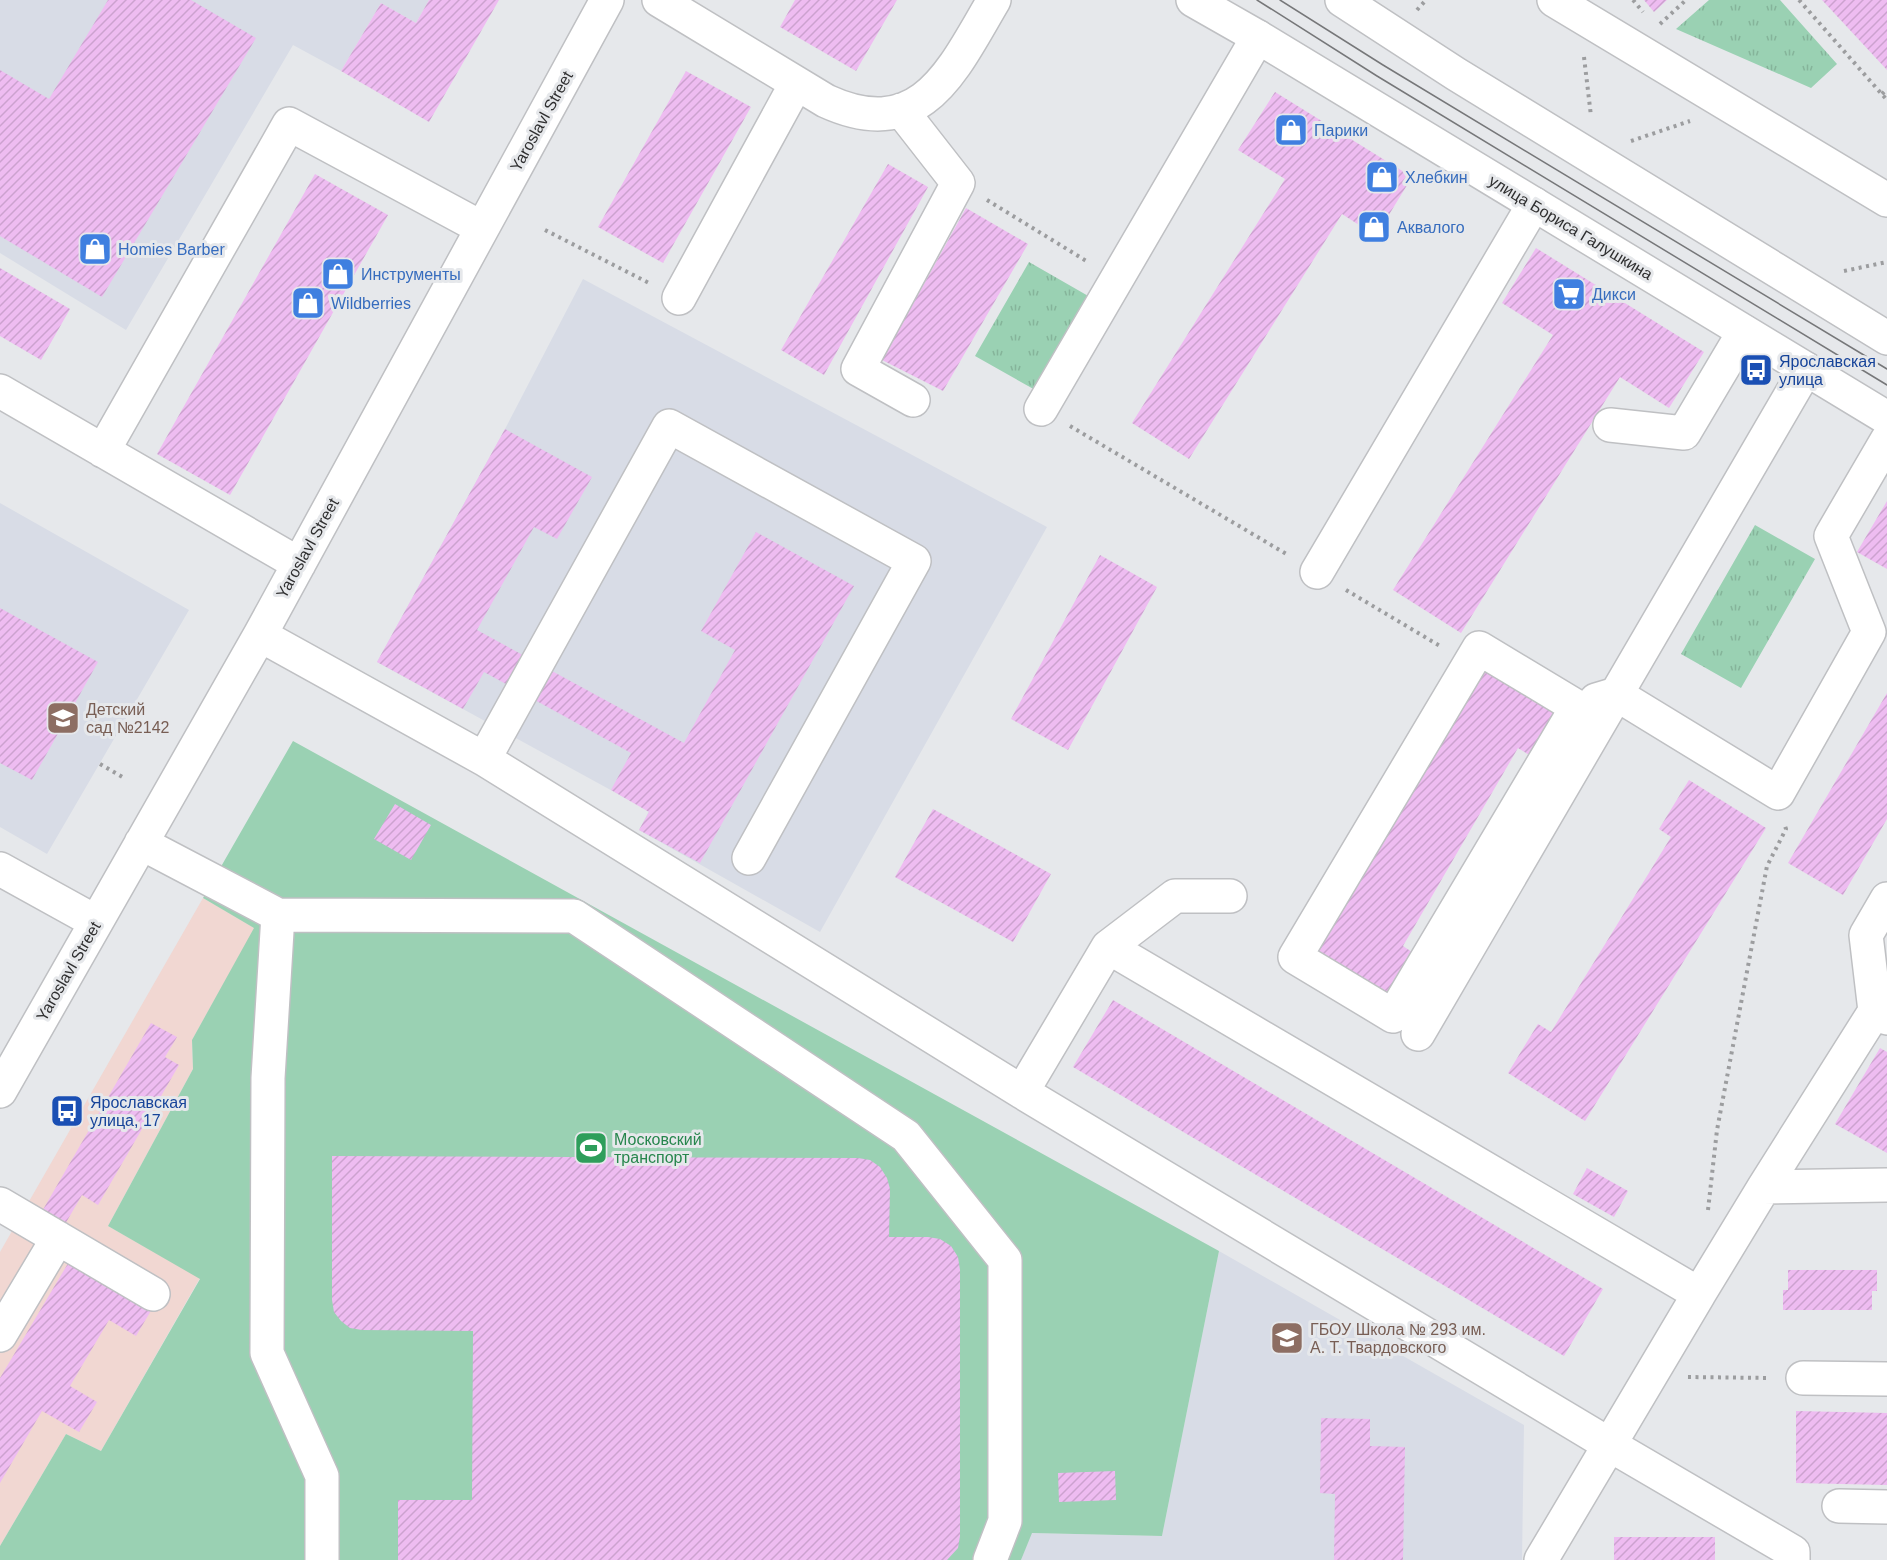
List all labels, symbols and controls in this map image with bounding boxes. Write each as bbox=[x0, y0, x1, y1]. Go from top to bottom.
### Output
street label: Yaroslavl Street bbox=[507, 68, 576, 174]
shop icon: Парики bbox=[1273, 112, 1309, 148]
place label: Парики bbox=[1314, 122, 1368, 139]
shop icon: Хлебкин bbox=[1364, 159, 1400, 195]
place label: Хлебкин bbox=[1405, 169, 1468, 186]
street label: улица Бориса Галушкина bbox=[1486, 172, 1656, 283]
shop icon: Аквалого bbox=[1356, 209, 1392, 245]
place label: Аквалого bbox=[1397, 219, 1465, 236]
shop icon: Homies Barber bbox=[77, 231, 113, 267]
place label: Homies Barber bbox=[118, 241, 225, 258]
shop icon: Инструменты bbox=[320, 256, 356, 292]
place label: Инструменты bbox=[361, 266, 461, 283]
supermarket icon: Дикси bbox=[1551, 276, 1587, 312]
shop icon: Wildberries bbox=[290, 285, 326, 321]
place label: Дикси bbox=[1592, 286, 1636, 303]
place label: Wildberries bbox=[331, 295, 411, 312]
bus stop icon: Ярославская улица bbox=[1738, 352, 1774, 388]
place label: Ярославская улица bbox=[1779, 353, 1876, 388]
street label: Yaroslavl Street bbox=[273, 495, 342, 601]
school or university icon: Детский сад №2142 bbox=[45, 700, 81, 736]
place label: Детский сад №2142 bbox=[86, 701, 170, 736]
street label: Yaroslavl Street bbox=[33, 918, 104, 1024]
bus stop icon: Ярославская улица, 17 bbox=[49, 1093, 85, 1129]
place label: Ярославская улица, 17 bbox=[90, 1094, 187, 1129]
sports icon: Московский транспорт bbox=[573, 1130, 609, 1166]
place label: Московский транспорт bbox=[614, 1131, 702, 1166]
school or university icon: ГБОУ Школа № 293 им. А. Т. Твардовского bbox=[1269, 1320, 1305, 1356]
place label: ГБОУ Школа № 293 им. А. Т. Твардовского bbox=[1310, 1321, 1486, 1356]

